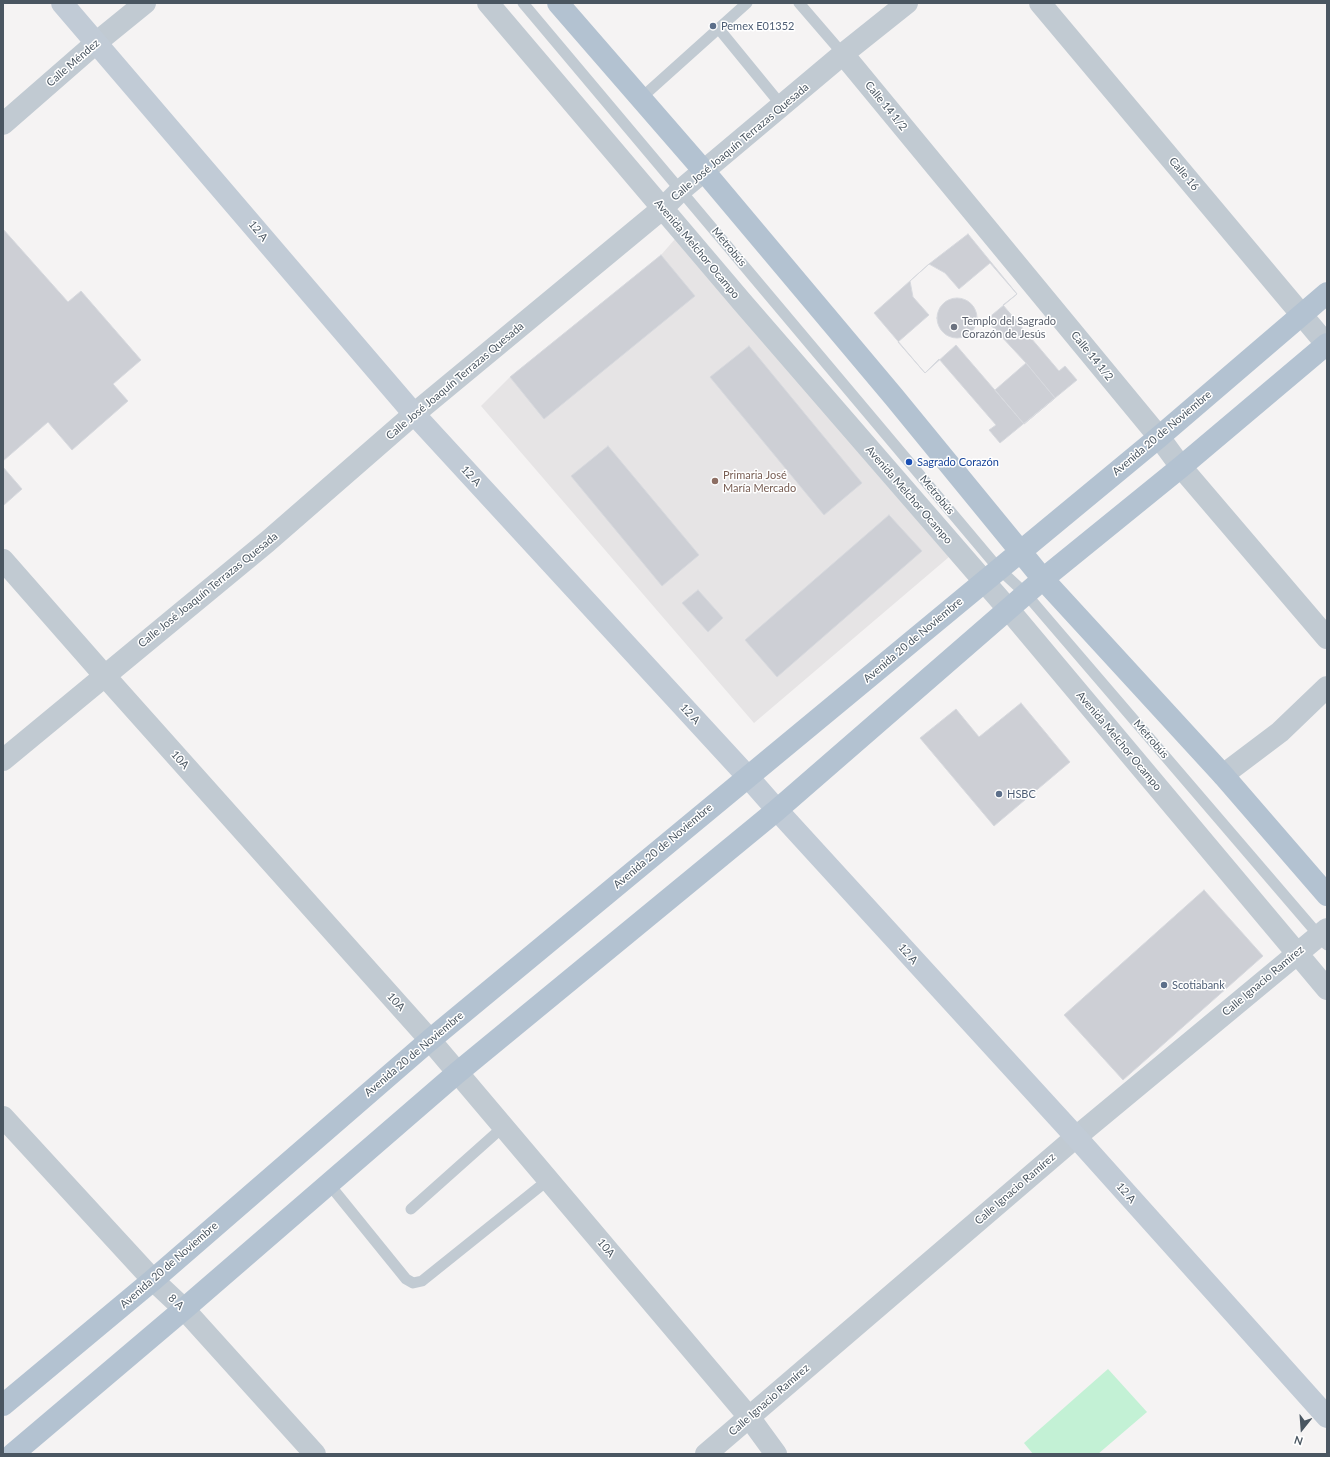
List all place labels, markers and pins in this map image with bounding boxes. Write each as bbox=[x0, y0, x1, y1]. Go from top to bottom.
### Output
place label: Pemex E01352 bbox=[721, 19, 794, 33]
marker: Pemex E01352 bbox=[708, 21, 718, 31]
place label: Templo del Sagrado Corazón de Jesús bbox=[962, 314, 1056, 340]
marker: Templo del Sagrado Corazón de Jesús bbox=[949, 322, 959, 332]
place label: Sagrado Corazón bbox=[917, 455, 999, 469]
marker: Sagrado Corazón bbox=[904, 457, 914, 467]
place label: Primaria José María Mercado bbox=[723, 468, 796, 494]
marker: Primaria José María Mercado bbox=[710, 476, 720, 486]
place label: HSBC bbox=[1007, 787, 1036, 801]
marker: HSBC bbox=[994, 789, 1004, 799]
place label: Scotiabank bbox=[1172, 978, 1225, 992]
marker: Scotiabank bbox=[1159, 980, 1169, 990]

